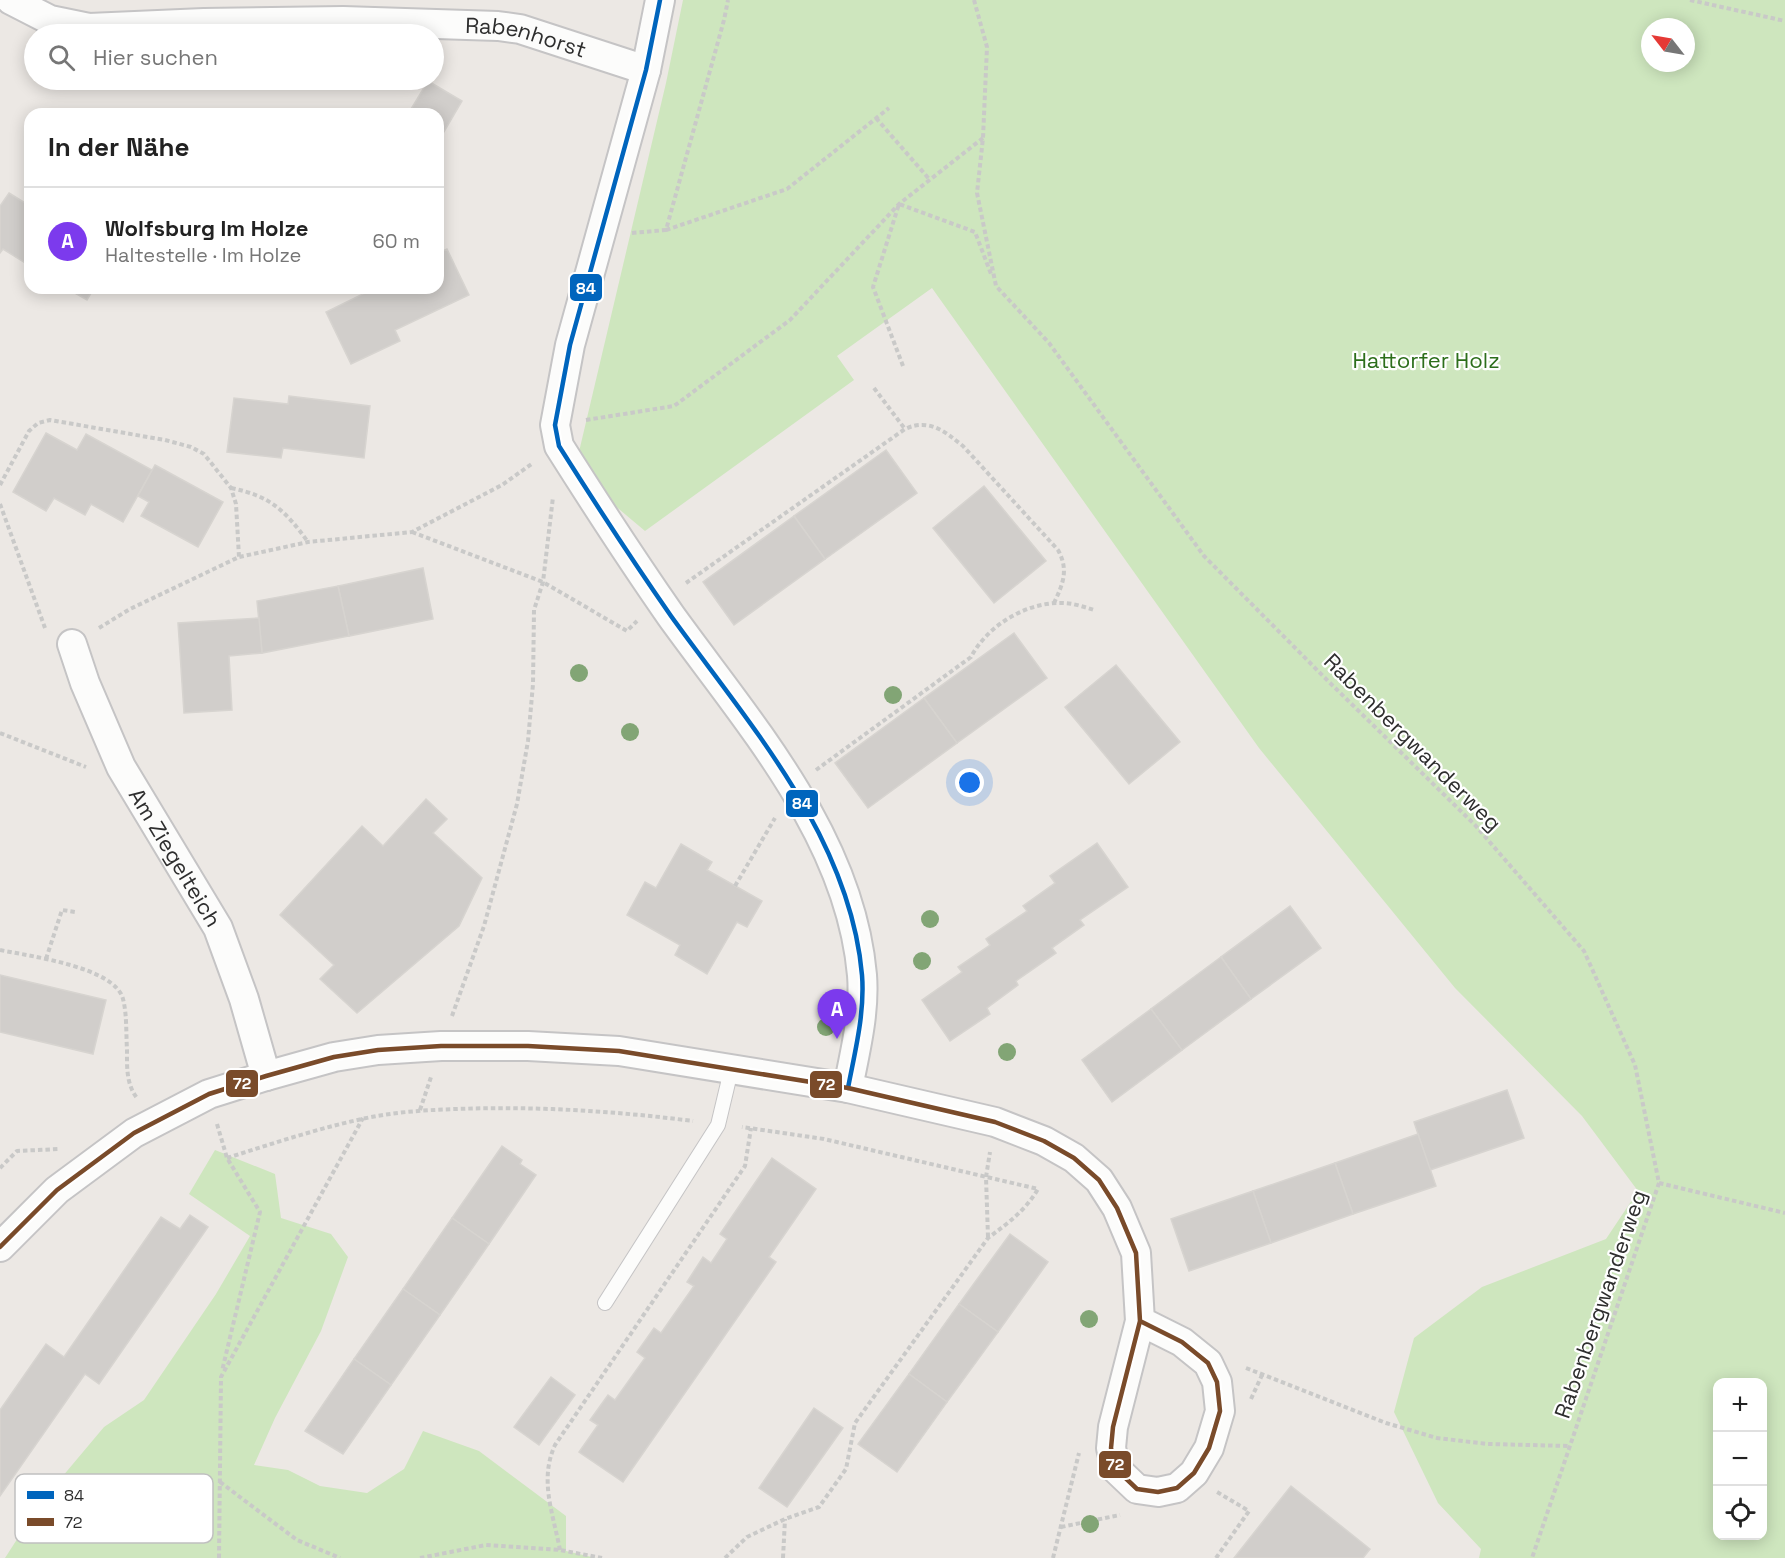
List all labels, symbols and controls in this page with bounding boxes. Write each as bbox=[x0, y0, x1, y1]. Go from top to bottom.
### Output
street label: Rabenhorst bbox=[465, 11, 590, 64]
north arrow bbox=[1641, 18, 1695, 72]
search box bbox=[24, 24, 444, 90]
icon: search bbox=[45, 41, 78, 74]
text: Hier suchen bbox=[93, 43, 218, 71]
text: In der Nähe bbox=[48, 130, 189, 164]
text: Wolfsburg Im Holze bbox=[105, 214, 308, 242]
text: A bbox=[61, 228, 74, 254]
text: 60 m bbox=[373, 228, 420, 254]
text: Haltestelle · Im Holze bbox=[105, 242, 301, 268]
line badge: 84 bbox=[569, 273, 603, 302]
text: 84 bbox=[576, 278, 596, 299]
park label: Hattorfer Holz bbox=[1352, 346, 1500, 374]
street label: Rabenbergwanderweg bbox=[1318, 647, 1508, 837]
your location bbox=[955, 768, 984, 797]
street label: Am Ziegelteich bbox=[123, 783, 228, 932]
line badge: 84 bbox=[785, 789, 819, 818]
text: 84 bbox=[792, 793, 812, 814]
pin: A bbox=[818, 990, 856, 1039]
line badge: 72 bbox=[225, 1069, 259, 1098]
line badge: 72 bbox=[809, 1070, 843, 1099]
text: 72 bbox=[233, 1073, 251, 1094]
text: 72 bbox=[817, 1074, 835, 1095]
street label: Rabenbergwanderweg bbox=[1548, 1186, 1652, 1422]
map controls bbox=[1713, 1378, 1767, 1540]
button: + bbox=[1713, 1378, 1767, 1432]
button: − bbox=[1713, 1432, 1767, 1486]
line badge: 72 bbox=[1098, 1450, 1132, 1479]
text: 72 bbox=[1106, 1454, 1124, 1475]
legend bbox=[15, 1474, 213, 1543]
text: 84 bbox=[64, 1485, 84, 1506]
button: locate bbox=[1713, 1486, 1767, 1540]
text: 72 bbox=[64, 1512, 83, 1533]

